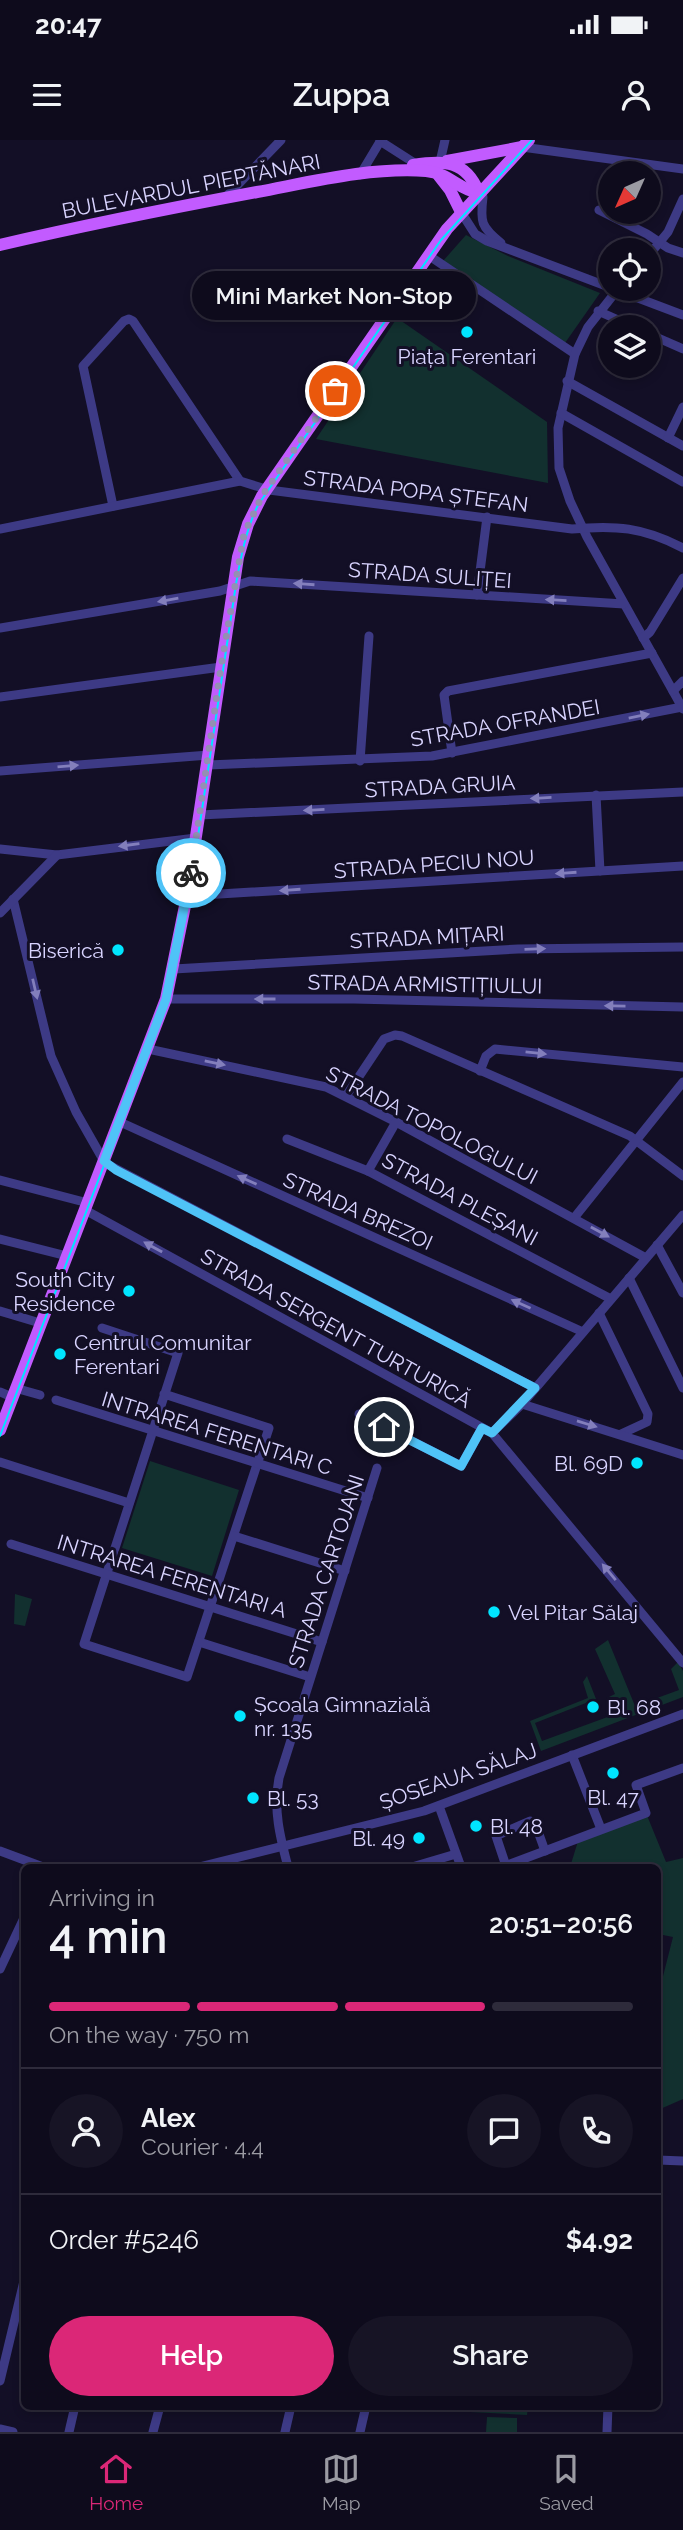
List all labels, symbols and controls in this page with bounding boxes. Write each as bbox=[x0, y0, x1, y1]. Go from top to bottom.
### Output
text: 20:47 bbox=[35, 10, 101, 40]
icon: menu bbox=[28, 76, 66, 114]
text: Zuppa bbox=[293, 76, 390, 113]
icon: person bbox=[617, 76, 655, 114]
street label: BULEVARDUL PIEPTĂNARI bbox=[60, 149, 322, 223]
north arrow bbox=[598, 161, 662, 224]
map controls bbox=[598, 161, 661, 378]
button: locate bbox=[598, 238, 661, 301]
callout: Mini Market Non-Stop bbox=[193, 272, 477, 321]
text: Mini Market Non-Stop bbox=[216, 282, 452, 309]
button: layers bbox=[598, 315, 661, 378]
marker: Piața Ferentari bbox=[459, 324, 475, 340]
place label: Piața Ferentari bbox=[398, 344, 536, 369]
pin bbox=[305, 361, 365, 421]
icon: bag bbox=[316, 372, 354, 410]
street label: STRADA POPA ȘTEFAN bbox=[302, 465, 530, 517]
street label: STRADA SULIȚEI bbox=[348, 557, 512, 593]
one-way arrow bbox=[293, 578, 315, 589]
one-way arrow bbox=[545, 594, 567, 605]
one-way arrow bbox=[157, 595, 179, 606]
street label: STRADA OFRANDEI bbox=[408, 694, 602, 752]
one-way arrow bbox=[628, 710, 650, 721]
one-way arrow bbox=[57, 760, 79, 771]
street label: STRADA GRUIA bbox=[364, 770, 516, 802]
one-way arrow bbox=[530, 793, 552, 804]
one-way arrow bbox=[303, 804, 325, 815]
courier bbox=[156, 838, 226, 908]
one-way arrow bbox=[117, 840, 139, 851]
street label: STRADA PECIU NOU bbox=[333, 845, 535, 883]
icon: bike bbox=[172, 854, 210, 892]
one-way arrow bbox=[555, 868, 577, 879]
one-way arrow bbox=[279, 885, 301, 896]
street label: STRADA MIȚARI bbox=[349, 920, 505, 954]
place label: Biserică bbox=[28, 938, 104, 963]
marker: Biserică bbox=[110, 942, 126, 958]
one-way arrow bbox=[525, 943, 547, 954]
street label: STRADA ARMISTIȚIULUI bbox=[307, 969, 543, 999]
one-way arrow bbox=[30, 979, 41, 1001]
one-way arrow bbox=[254, 993, 276, 1005]
one-way arrow bbox=[604, 1000, 626, 1011]
one-way arrow bbox=[525, 1048, 547, 1059]
one-way arrow bbox=[204, 1058, 226, 1069]
street label: STRADA TOPOLOGULUI bbox=[322, 1061, 542, 1189]
street label: STRADA PLEȘANI bbox=[378, 1147, 542, 1251]
street label: STRADA BREZOI bbox=[279, 1167, 437, 1255]
one-way arrow bbox=[236, 1174, 257, 1185]
one-way arrow bbox=[590, 1226, 609, 1238]
one-way arrow bbox=[143, 1241, 163, 1253]
street label: STRADA SERGENT TURTURICĂ bbox=[196, 1243, 476, 1413]
place label: South City Residence bbox=[13, 1267, 115, 1316]
marker: South City Residence bbox=[121, 1283, 137, 1299]
one-way arrow bbox=[511, 1298, 531, 1310]
place label: Centrul Comunitar Ferentari bbox=[74, 1330, 252, 1379]
marker: Centrul Comunitar Ferentari bbox=[52, 1346, 68, 1362]
street label: INTRAREA FERENTARI C bbox=[99, 1386, 335, 1480]
pin bbox=[354, 1397, 414, 1457]
icon: home bbox=[365, 1408, 403, 1446]
one-way arrow bbox=[577, 1419, 598, 1430]
place label: Bl. 69D bbox=[554, 1451, 623, 1476]
marker: Bl. 69D bbox=[629, 1455, 645, 1471]
street label: STRADA CARTOJANI bbox=[283, 1471, 369, 1671]
street label: INTRAREA FERENTARI A bbox=[54, 1529, 290, 1623]
one-way arrow bbox=[602, 1564, 617, 1581]
place label: Vel Pitar Sălaj bbox=[508, 1600, 638, 1625]
marker: Vel Pitar Sălaj bbox=[486, 1604, 502, 1620]
place label: Școala Gimnazială nr. 135 bbox=[254, 1692, 431, 1741]
place label: Bl. 68 bbox=[607, 1695, 661, 1720]
marker: Bl. 68 bbox=[585, 1699, 601, 1715]
marker: Școala Gimnazială nr. 135 bbox=[232, 1708, 248, 1724]
street label: ȘOSEAUA SĂLAJ bbox=[376, 1737, 540, 1815]
marker: Bl. 47 bbox=[605, 1765, 621, 1781]
place label: Bl. 47 bbox=[587, 1785, 640, 1810]
place label: Bl. 53 bbox=[267, 1786, 319, 1811]
marker: Bl. 53 bbox=[245, 1790, 261, 1806]
place label: Bl. 48 bbox=[490, 1814, 543, 1839]
marker: Bl. 48 bbox=[468, 1818, 484, 1834]
place label: Bl. 49 bbox=[352, 1826, 405, 1851]
marker: Bl. 49 bbox=[411, 1830, 427, 1846]
text: Arriving in bbox=[49, 1884, 155, 1911]
text: 20:51–20:56 bbox=[489, 1909, 633, 1939]
text: 4 min bbox=[49, 1910, 168, 1964]
text: On the way · 750 m bbox=[49, 2021, 249, 2048]
button: person bbox=[49, 2094, 123, 2168]
button: chat bbox=[467, 2094, 541, 2168]
button: phone bbox=[559, 2094, 633, 2168]
text: Alex bbox=[141, 2103, 196, 2133]
text: Courier · 4.4 bbox=[141, 2133, 264, 2160]
text: Order #5246 bbox=[49, 2225, 199, 2255]
text: $4.92 bbox=[566, 2225, 633, 2255]
button: Help bbox=[49, 2316, 334, 2396]
button: Share bbox=[348, 2316, 633, 2396]
tab: Home bbox=[89, 2450, 143, 2514]
tab: Map bbox=[322, 2450, 361, 2514]
tab: Saved bbox=[539, 2450, 594, 2514]

